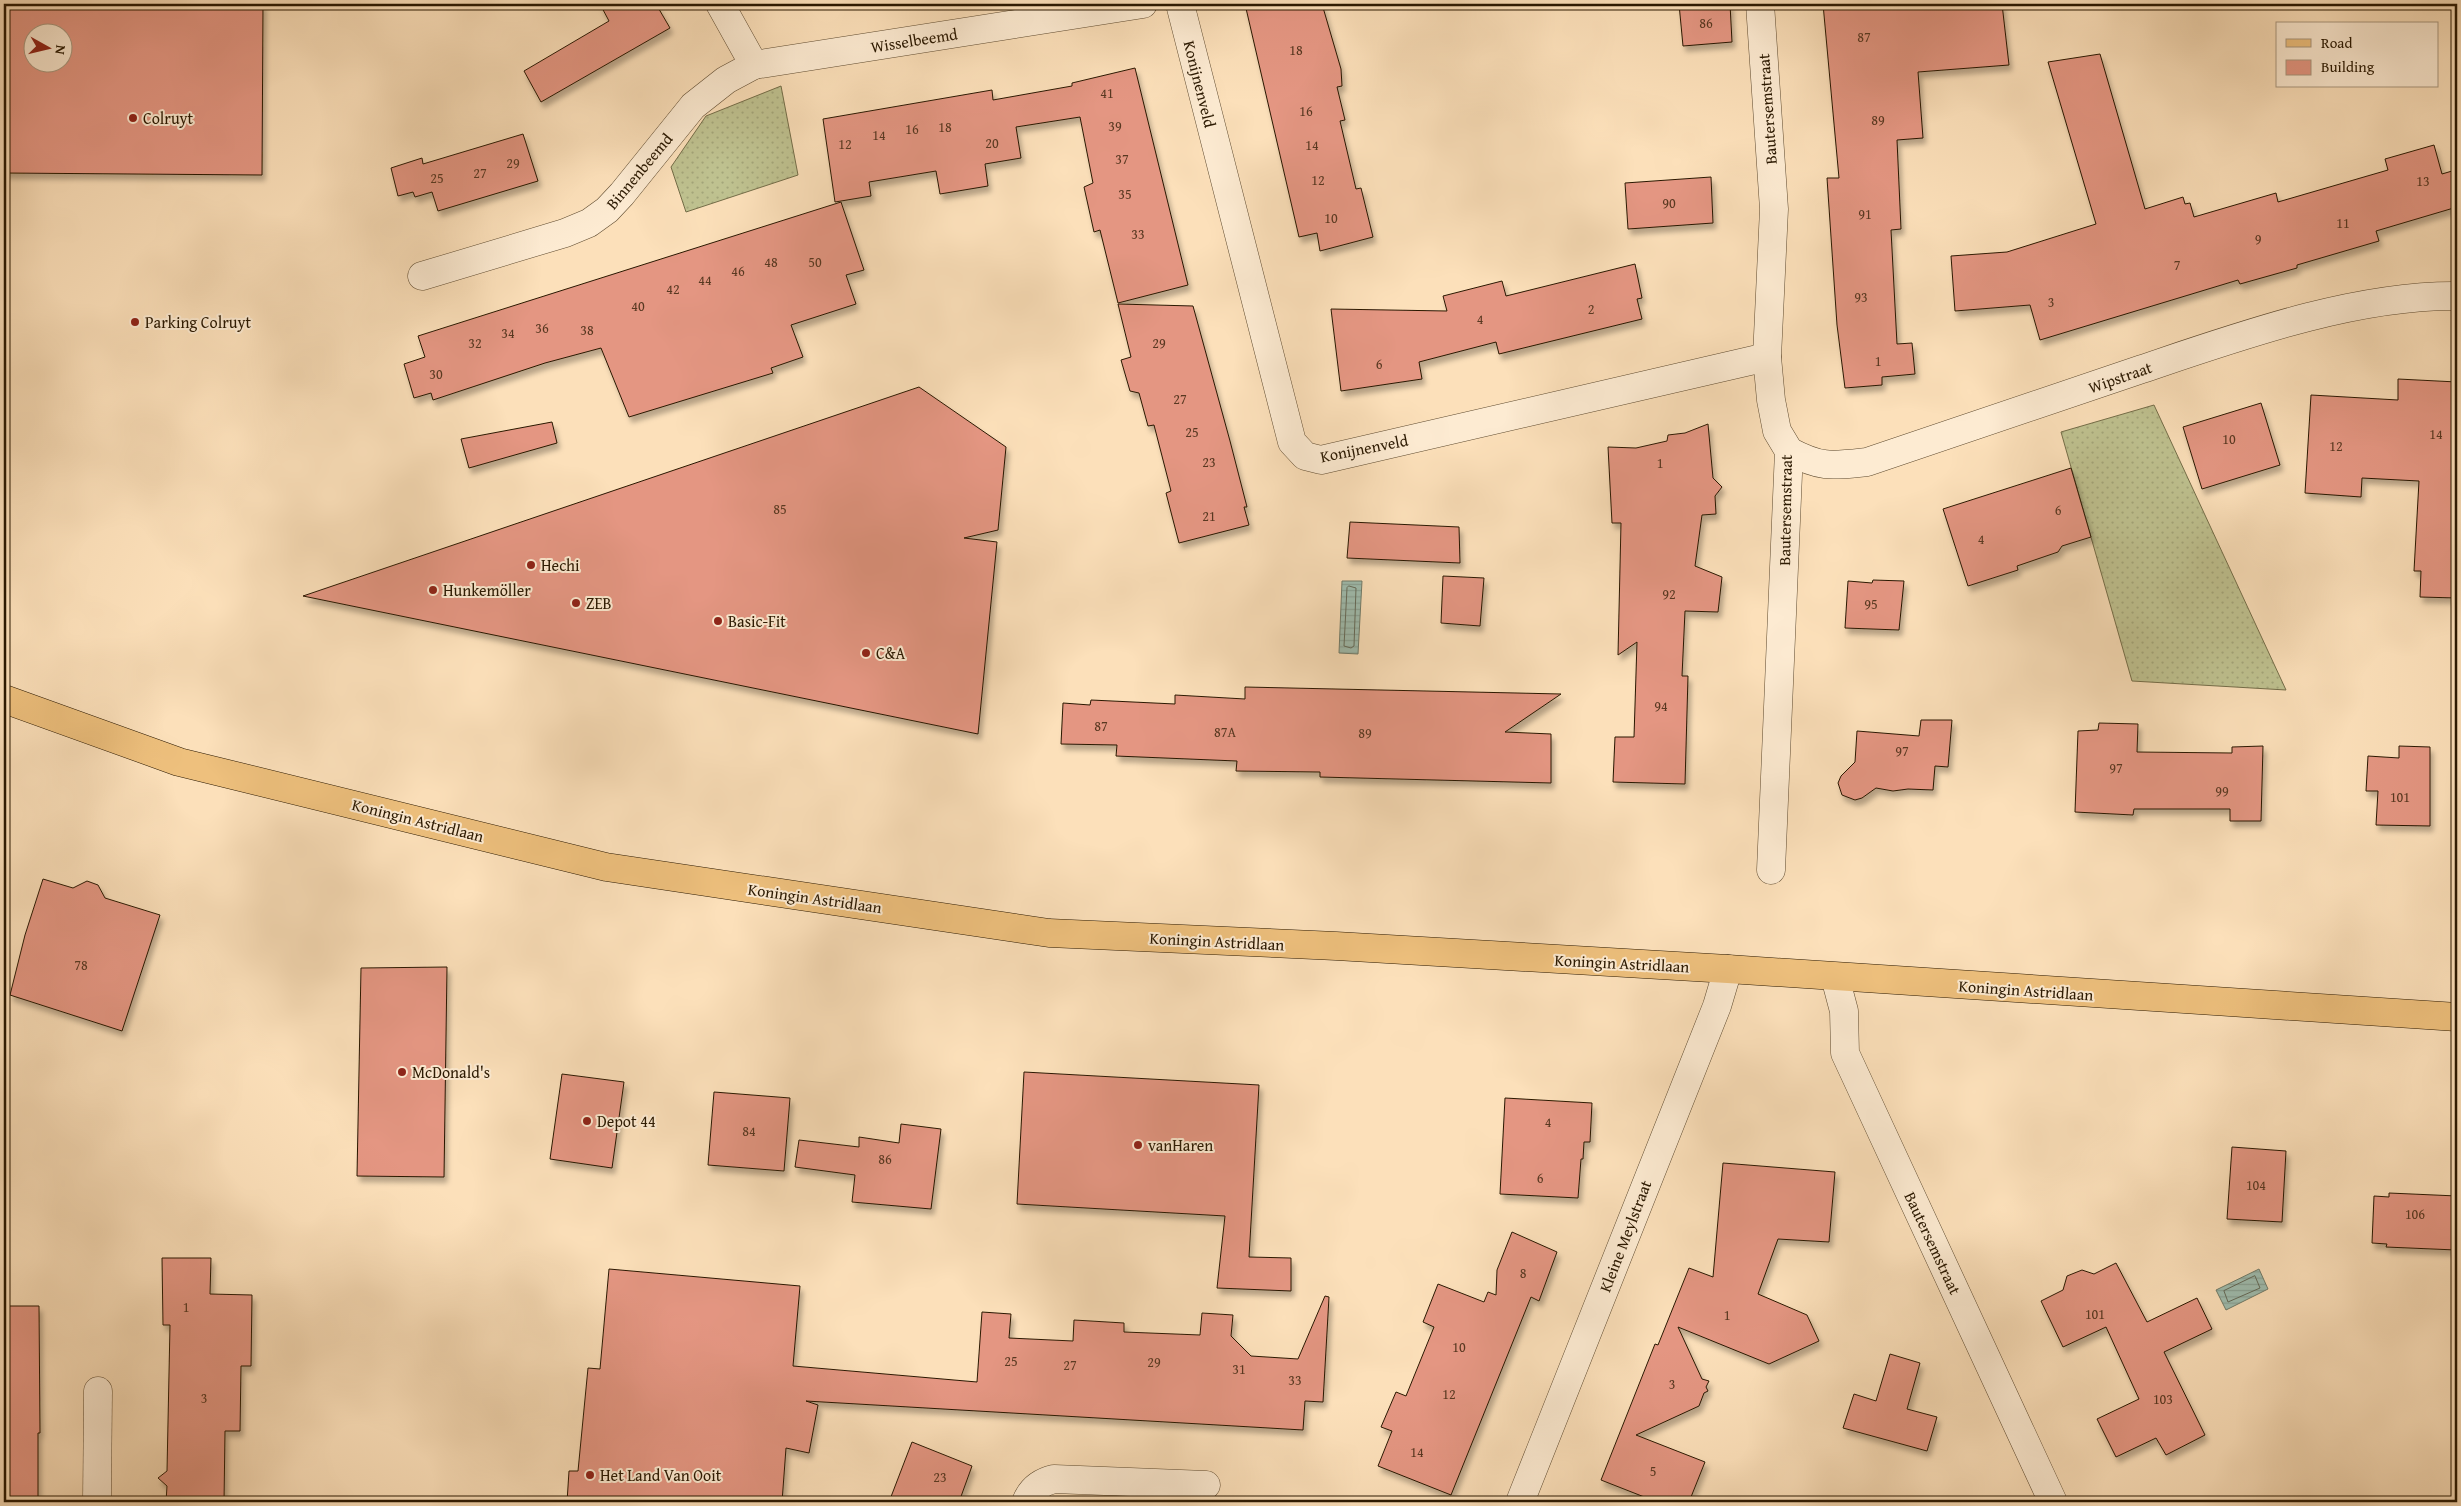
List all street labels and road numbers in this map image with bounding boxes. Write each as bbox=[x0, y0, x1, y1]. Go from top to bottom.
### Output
street label: Wisselbeemd bbox=[869, 21, 960, 59]
street label: Konijnenveld bbox=[1178, 38, 1223, 131]
street label: Bautersemstraat bbox=[1751, 52, 1783, 165]
street label: Binnenbeemd bbox=[600, 127, 678, 214]
street label: Wipstraat bbox=[2085, 355, 2155, 399]
street label: Konijnenveld bbox=[1318, 428, 1410, 468]
street label: Bautersemstraat bbox=[1772, 454, 1798, 566]
street label: Koningin Astridlaan bbox=[350, 792, 486, 848]
street label: Koningin Astridlaan bbox=[746, 877, 884, 919]
street label: Koningin Astridlaan bbox=[1149, 925, 1285, 957]
street label: Koningin Astridlaan bbox=[1554, 947, 1690, 979]
street label: Koningin Astridlaan bbox=[1958, 973, 2094, 1007]
street label: Kleine Meylstraat bbox=[1593, 1176, 1658, 1296]
street label: Bautersemstraat bbox=[1899, 1188, 1968, 1299]

